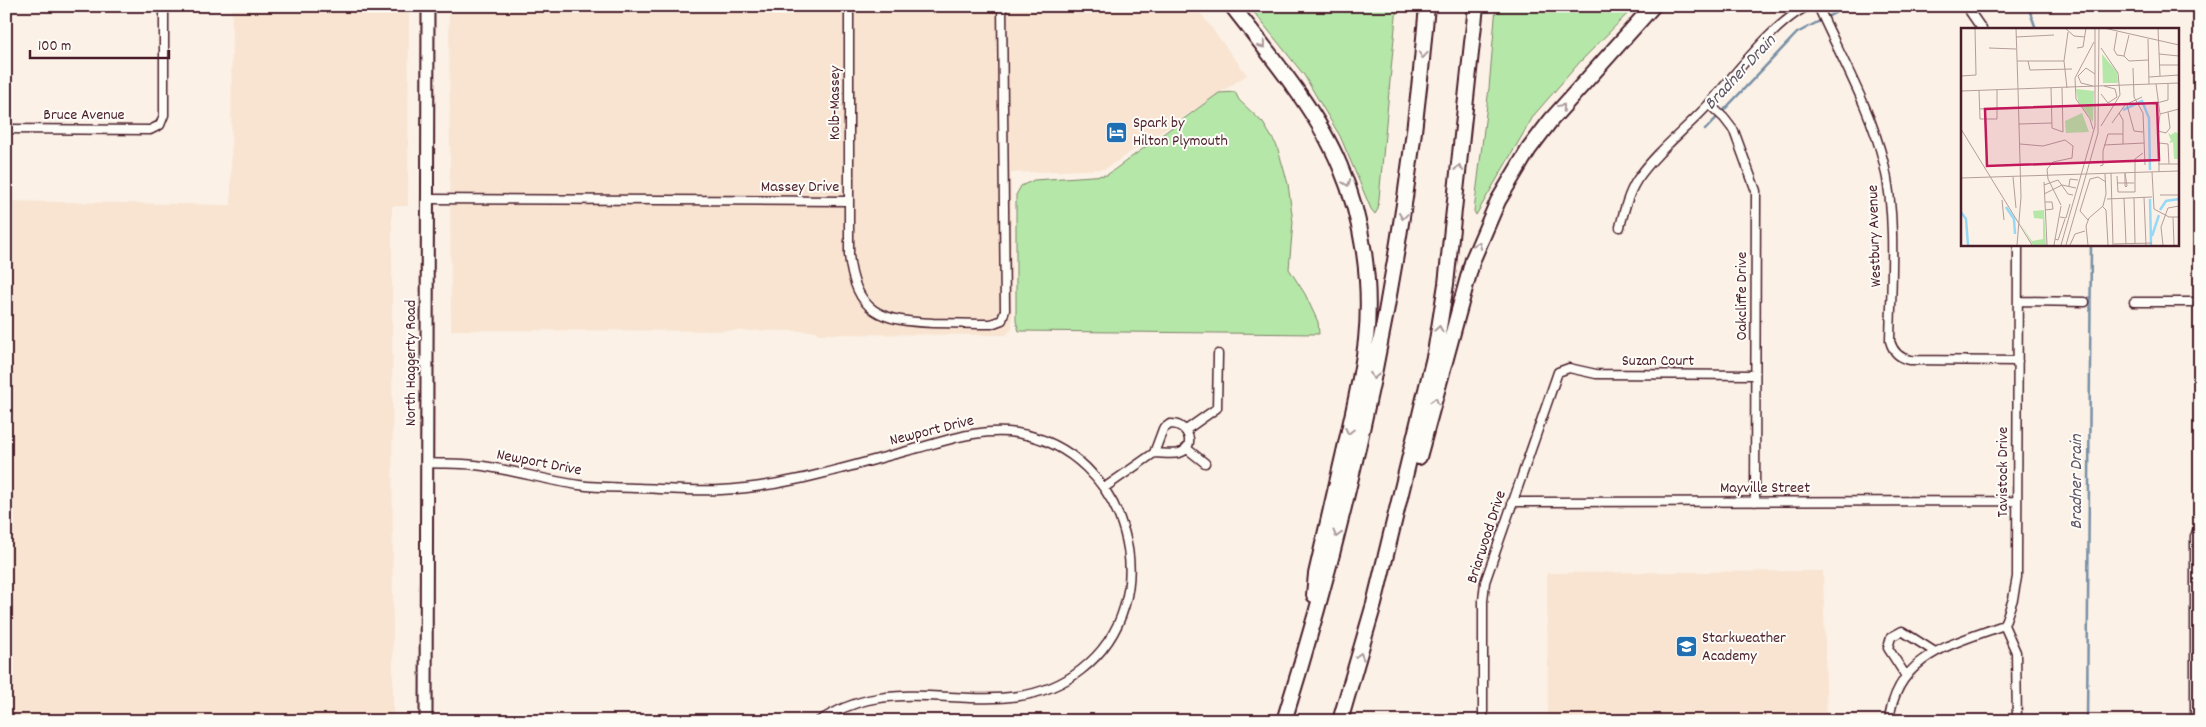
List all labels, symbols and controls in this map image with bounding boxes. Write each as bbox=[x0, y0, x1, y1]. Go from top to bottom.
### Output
scale bar bbox=[30, 28, 169, 60]
inset map bbox=[1961, 28, 2178, 245]
water label: Bradner Drain bbox=[1699, 29, 1783, 116]
text: 100 m bbox=[38, 36, 71, 58]
one-way arrow bbox=[1256, 39, 1265, 49]
one-way arrow bbox=[1417, 51, 1428, 59]
street label: Kolb-Massey bbox=[824, 65, 847, 140]
one-way arrow bbox=[1557, 103, 1566, 112]
street label: Bruce Avenue bbox=[43, 104, 125, 127]
place label: Spark by Hilton Plymouth bbox=[1133, 112, 1228, 153]
hotel icon: Spark by Hilton Plymouth bbox=[1105, 120, 1129, 144]
one-way arrow bbox=[1453, 164, 1464, 172]
street label: Massey Drive bbox=[761, 176, 839, 199]
one-way arrow bbox=[1341, 178, 1351, 186]
street label: Westbury Avenue bbox=[1862, 184, 1888, 288]
one-way arrow bbox=[1398, 212, 1409, 220]
one-way arrow bbox=[1472, 241, 1483, 250]
street label: Oakcliffe Drive bbox=[1731, 252, 1754, 340]
street label: North Haggerty Road bbox=[400, 300, 423, 426]
one-way arrow bbox=[1433, 325, 1443, 334]
street label: Suzan Court bbox=[1622, 350, 1694, 373]
one-way arrow bbox=[1369, 371, 1379, 380]
one-way arrow bbox=[1429, 398, 1439, 406]
street label: Newport Drive bbox=[887, 409, 977, 453]
one-way arrow bbox=[1344, 426, 1355, 435]
street label: Tavistock Drive bbox=[1992, 427, 2015, 517]
water label: Bradner Drain bbox=[2065, 434, 2090, 530]
street label: Newport Drive bbox=[495, 443, 583, 483]
street label: Mayville Street bbox=[1720, 477, 1810, 500]
street label: Briarwood Drive bbox=[1461, 488, 1513, 586]
one-way arrow bbox=[1332, 530, 1343, 539]
place label: Starkweather Academy bbox=[1702, 627, 1786, 668]
school or university icon: Starkweather Academy bbox=[1674, 635, 1698, 659]
one-way arrow bbox=[1354, 652, 1364, 660]

